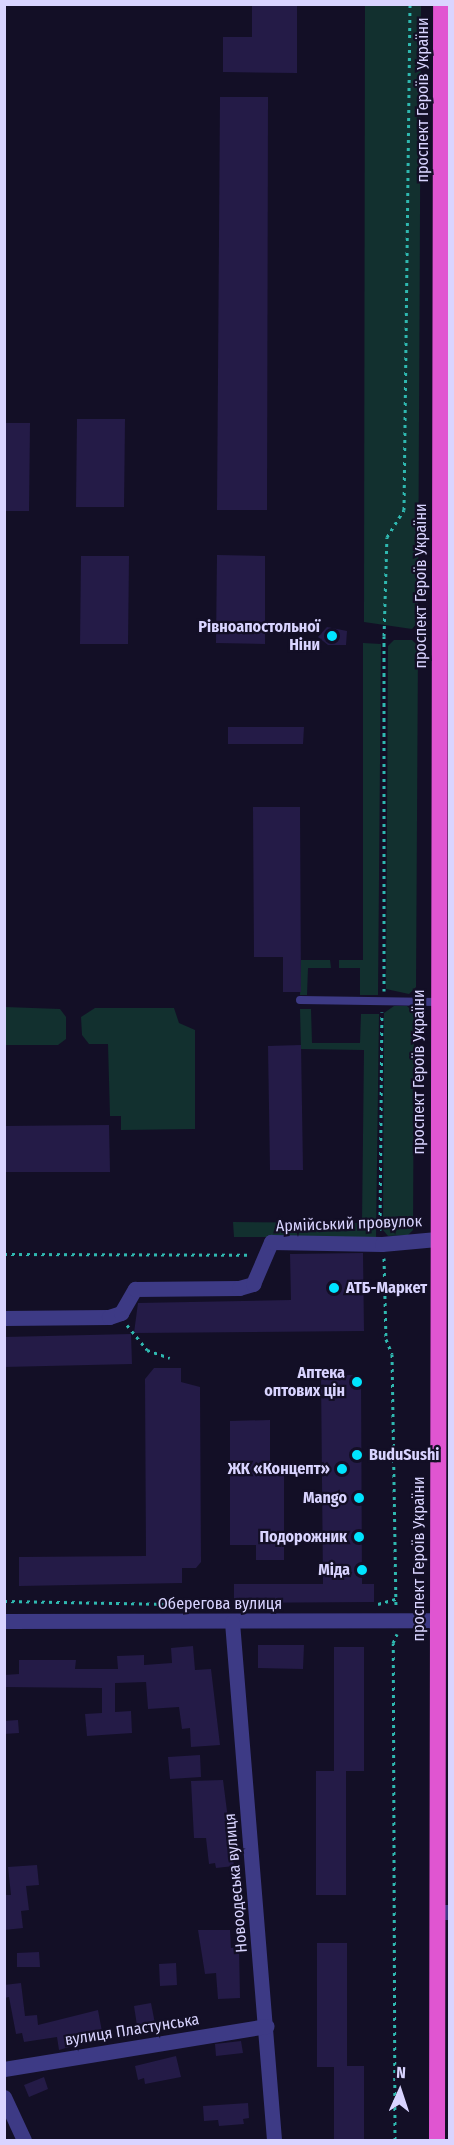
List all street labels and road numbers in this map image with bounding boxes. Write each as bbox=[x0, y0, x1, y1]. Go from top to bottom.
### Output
street label: проспект Героїв України bbox=[413, 17, 433, 183]
street label: проспект Героїв України bbox=[411, 503, 431, 669]
street label: проспект Героїв України bbox=[409, 989, 429, 1155]
street label: Армійський провулок bbox=[276, 1212, 422, 1236]
street label: проспект Героїв України bbox=[409, 1476, 429, 1642]
street label: Оберегова вулиця bbox=[158, 1594, 282, 1614]
street label: Новоодеська вулиця bbox=[220, 1813, 252, 1953]
street label: вулиця Пластунська bbox=[63, 2010, 201, 2050]

